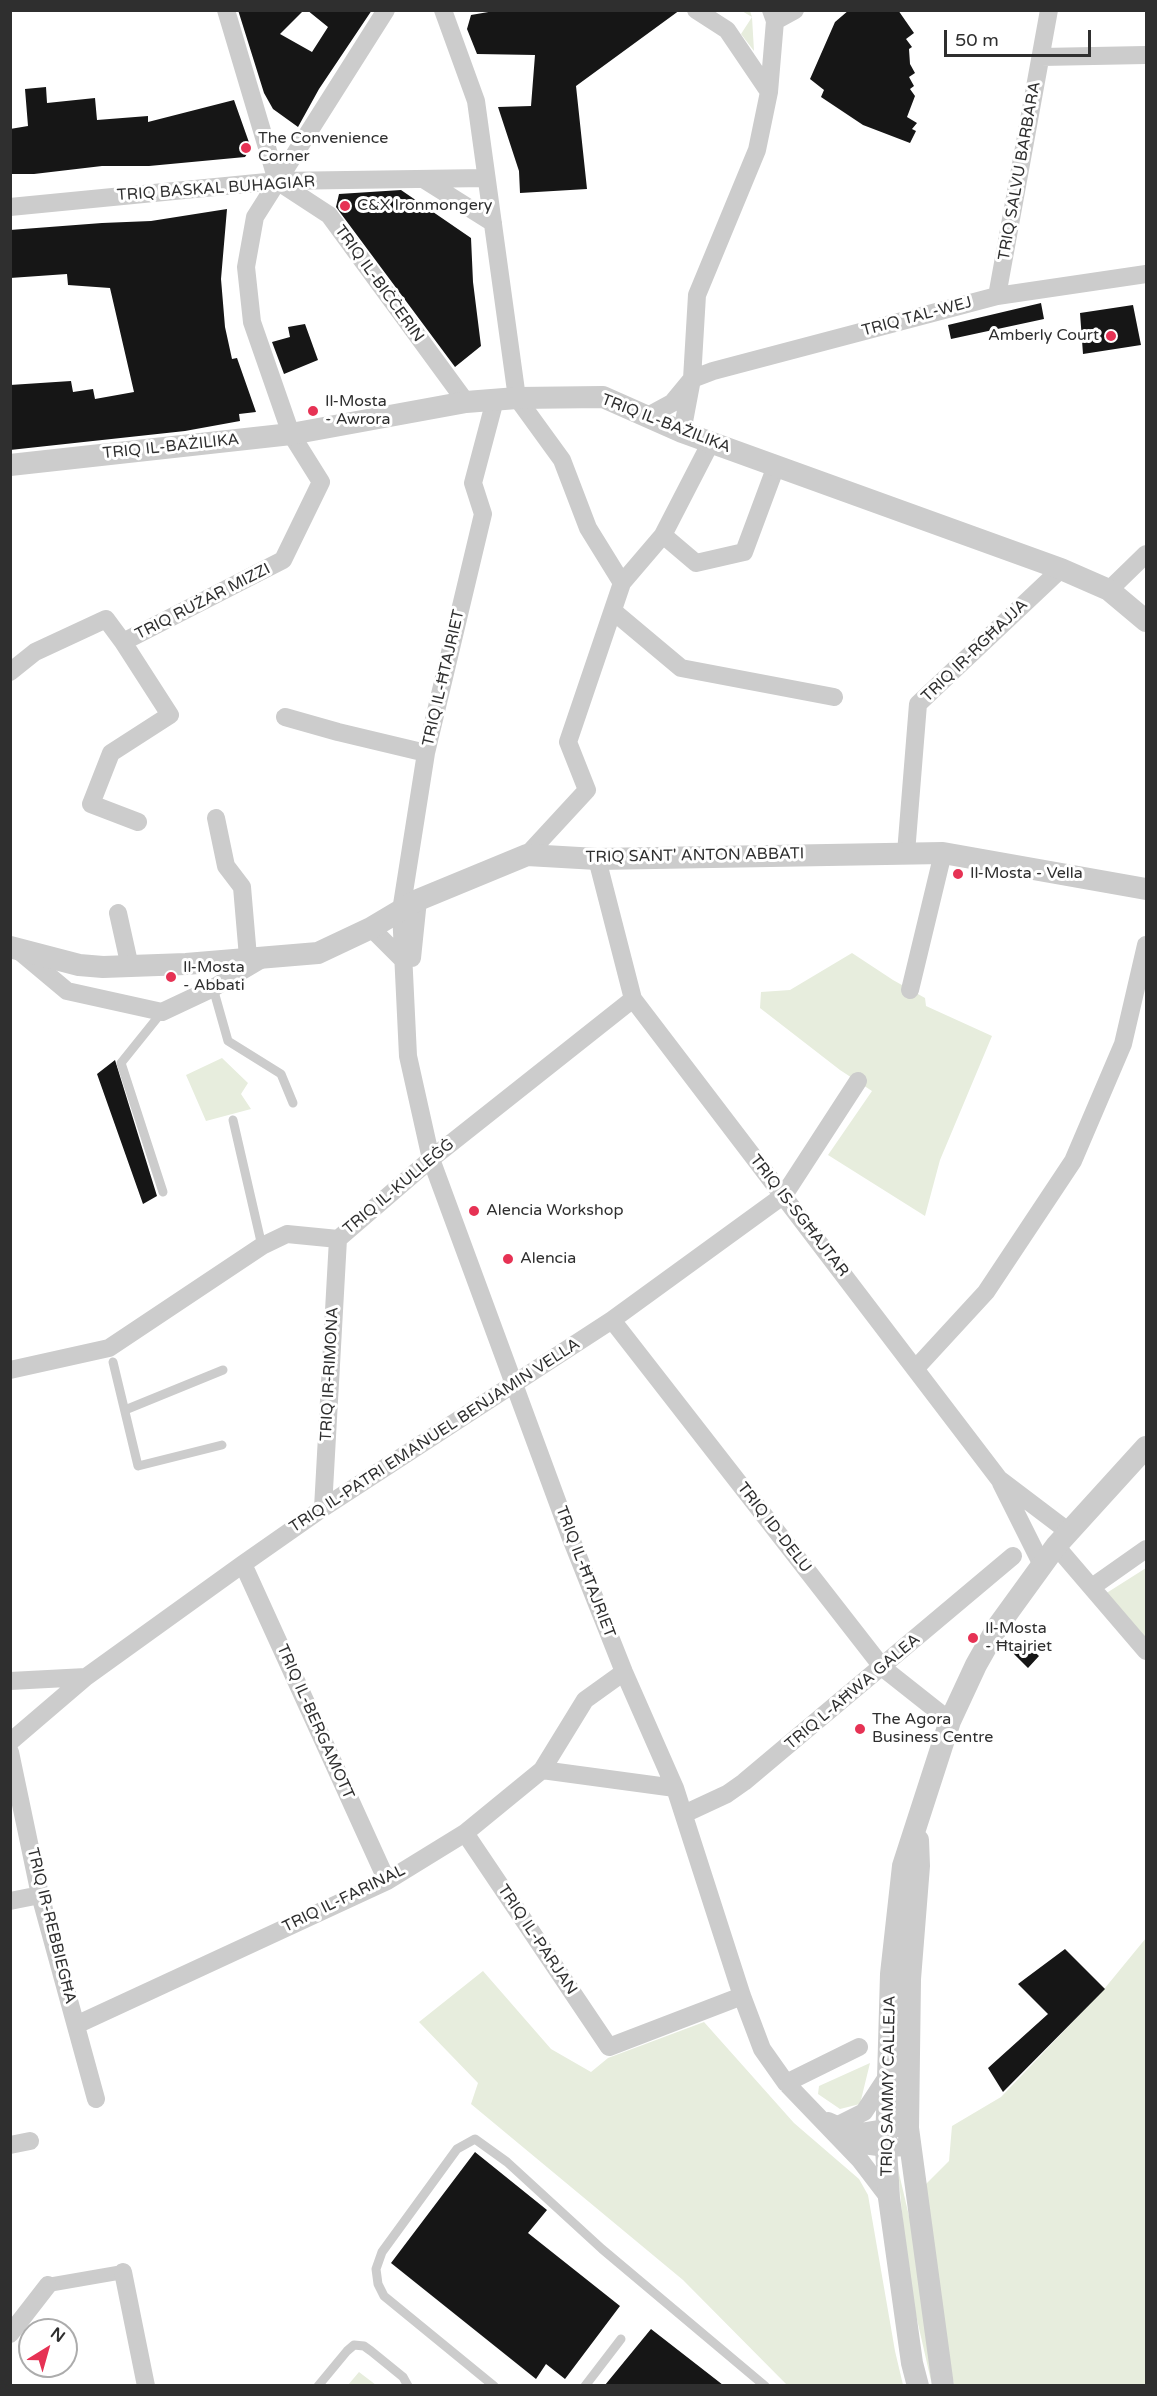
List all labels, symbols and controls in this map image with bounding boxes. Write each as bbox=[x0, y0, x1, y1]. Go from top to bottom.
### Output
scale bar bbox=[947, 18, 1094, 56]
text: 50 m bbox=[955, 29, 999, 51]
street label: TRIQ SALVU BARBARA bbox=[995, 80, 1045, 262]
place label: The Convenience Corner bbox=[258, 129, 388, 167]
marker: The Convenience Corner bbox=[239, 141, 253, 155]
street label: TRIQ BASKAL BUHAGIAR bbox=[116, 173, 316, 205]
place label: C&X Ironmongery bbox=[357, 196, 492, 216]
marker: C&X Ironmongery bbox=[338, 199, 352, 213]
street label: TRIQ IL-BIĊĊERIN bbox=[330, 222, 428, 346]
street label: TRIQ TAL-WEJ bbox=[860, 293, 974, 341]
place label: Amberly Court bbox=[988, 326, 1099, 346]
marker: Amberly Court bbox=[1104, 329, 1118, 343]
street label: TRIQ IL-BAŻILIKA bbox=[599, 390, 733, 458]
place label: Il-Mosta - Awrora bbox=[325, 392, 390, 430]
marker: Il-Mosta - Awrora bbox=[306, 404, 320, 418]
street label: TRIQ IL-BAŻILIKA bbox=[102, 430, 240, 464]
street label: TRIQ RUŻAR MIZZI bbox=[132, 560, 274, 644]
street label: TRIQ IR-RGĦAJJA bbox=[918, 596, 1032, 706]
street label: TRIQ IL-ĦTAJRIET bbox=[419, 608, 469, 748]
street label: TRIQ SANT' ANTON ABBATI bbox=[586, 844, 804, 868]
place label: Il-Mosta - Vella bbox=[970, 864, 1083, 884]
marker: Il-Mosta - Vella bbox=[951, 867, 965, 881]
place label: Il-Mosta - Abbati bbox=[183, 958, 245, 996]
marker: Il-Mosta - Abbati bbox=[164, 970, 178, 984]
street label: TRIQ IL-KULLEĠĠ bbox=[340, 1135, 458, 1239]
street label: TRIQ IS-SGĦAJTAR bbox=[746, 1151, 852, 1281]
place label: Alencia Workshop bbox=[486, 1201, 623, 1221]
marker: Alencia Workshop bbox=[467, 1204, 481, 1218]
place label: Alencia bbox=[520, 1249, 576, 1269]
marker: Alencia bbox=[501, 1252, 515, 1266]
street label: TRIQ IR-RIMONA bbox=[317, 1306, 343, 1442]
street label: TRIQ IL-PATRI EMANUEL BENJAMIN VELLA bbox=[286, 1335, 584, 1537]
street label: TRIQ ID-DELU bbox=[733, 1479, 815, 1577]
street label: TRIQ IL-ĦTAJRIET bbox=[551, 1503, 619, 1641]
place label: Il-Mosta - Ħtajriet bbox=[985, 1619, 1052, 1657]
street label: TRIQ L-AĦWA GALEA bbox=[782, 1630, 924, 1754]
marker: Il-Mosta - Ħtajriet bbox=[966, 1631, 980, 1645]
street label: TRIQ IL-BERGAMOTT bbox=[272, 1642, 358, 1802]
place label: The Agora Business Centre bbox=[872, 1710, 993, 1748]
marker: The Agora Business Centre bbox=[853, 1722, 867, 1736]
street label: TRIQ IR-REBBIEGĦA bbox=[22, 1846, 80, 2006]
street label: TRIQ IL-FARINAL bbox=[280, 1861, 408, 1937]
street label: TRIQ IL-PARJAN bbox=[493, 1881, 581, 1999]
street label: TRIQ SAMMY CALLEJA bbox=[878, 1995, 900, 2177]
north arrow bbox=[18, 2318, 78, 2378]
text: N bbox=[46, 2323, 69, 2347]

